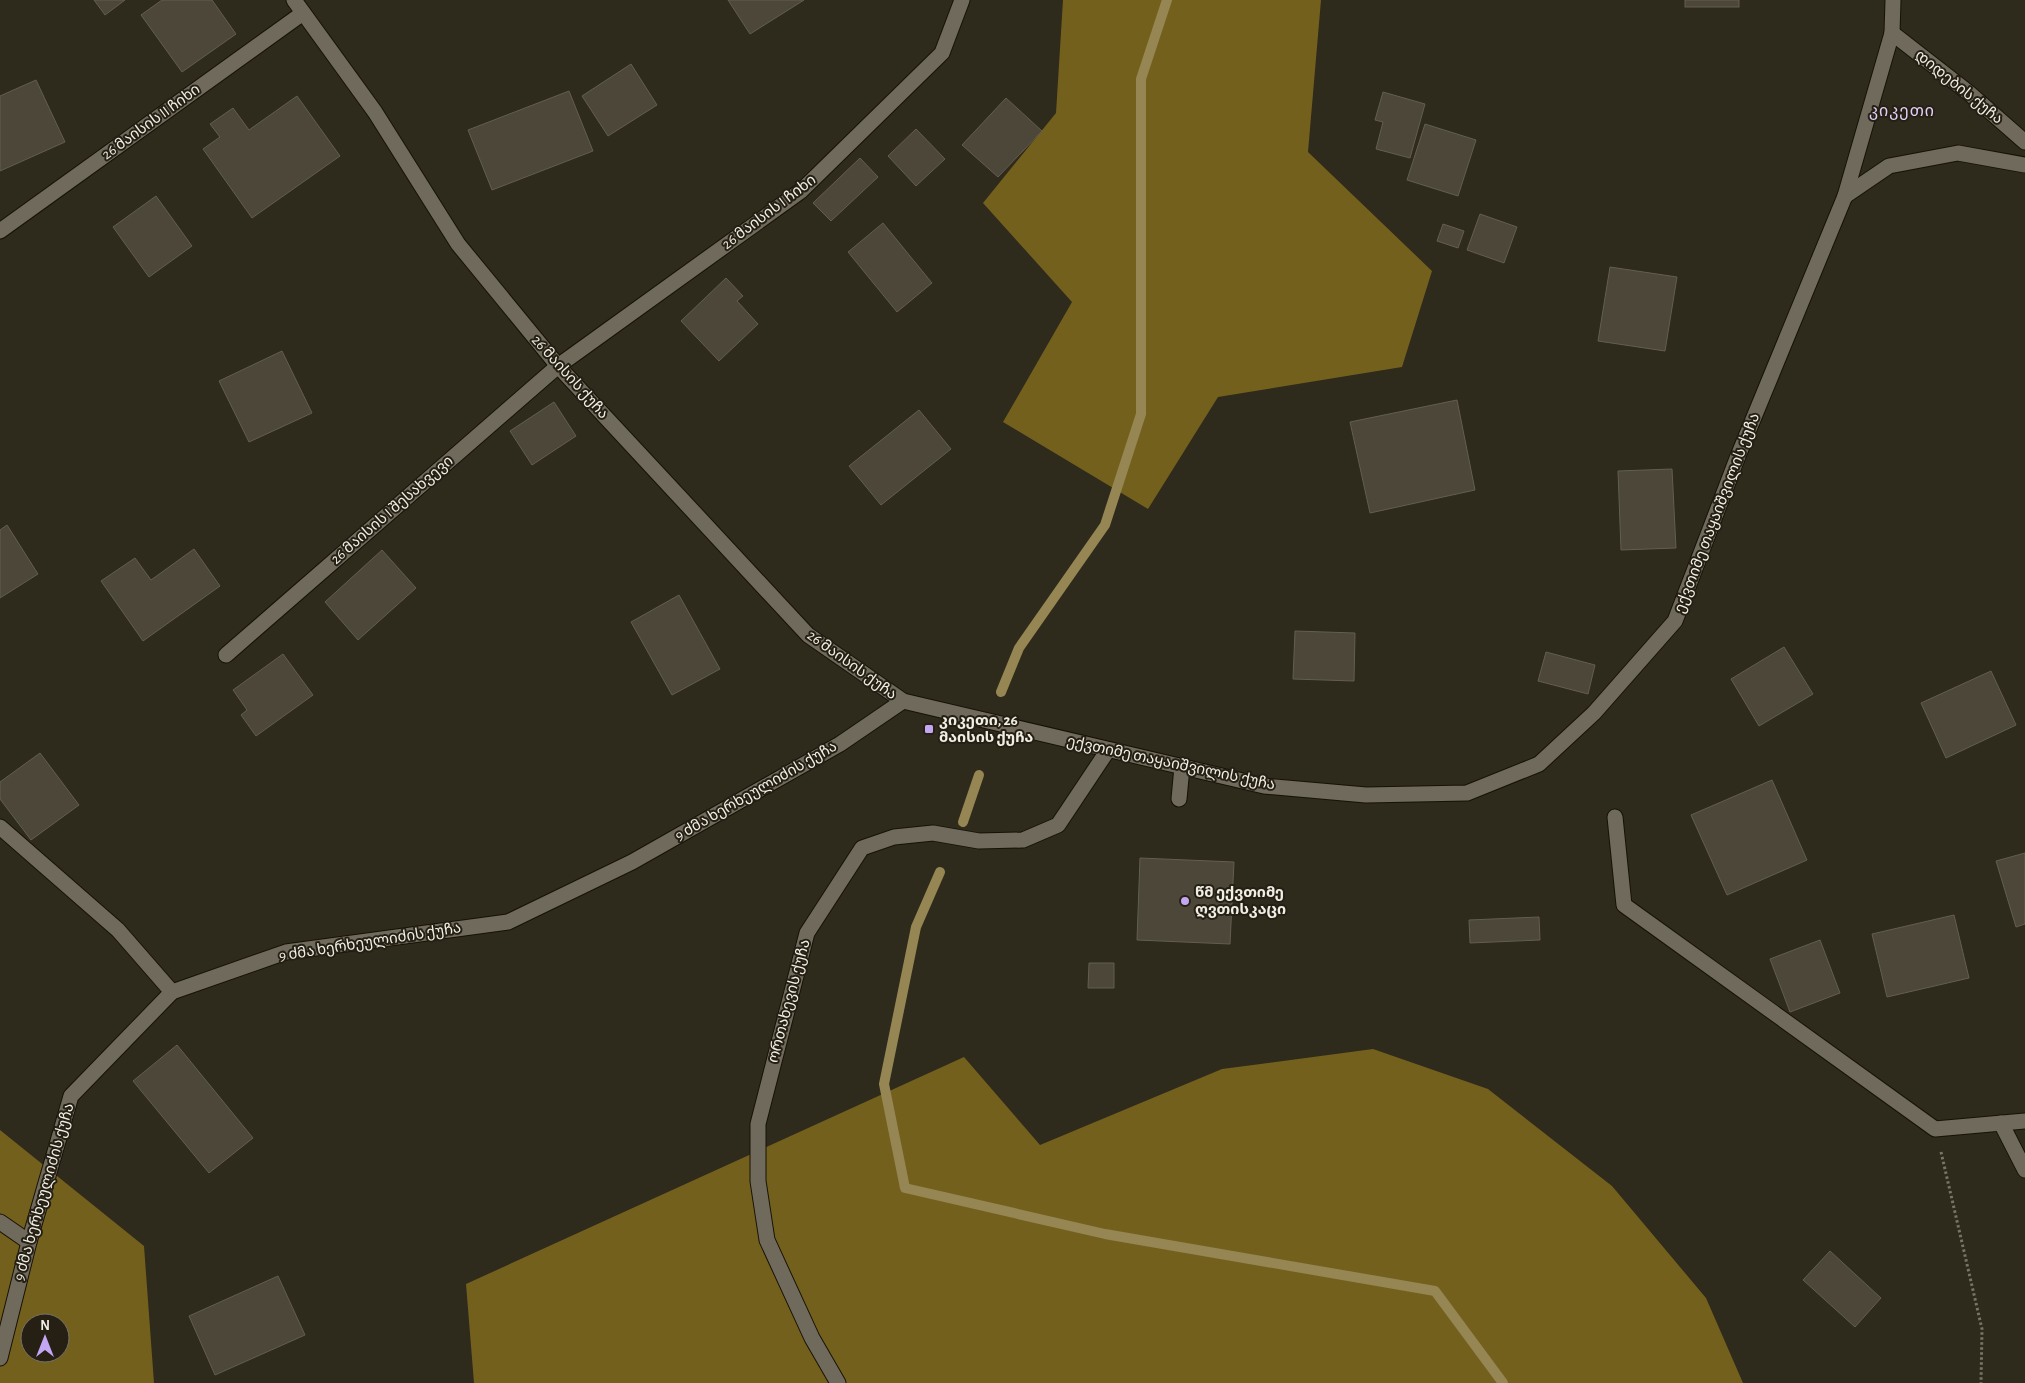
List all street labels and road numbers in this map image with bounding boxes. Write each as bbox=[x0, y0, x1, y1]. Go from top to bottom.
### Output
street label: დიდების ქუჩა bbox=[1912, 47, 2006, 128]
street label: 26 მაისის II ჩიხი bbox=[99, 81, 203, 163]
street label: 26 მაისის I ჩიხი bbox=[719, 172, 819, 252]
street label: 26 მაისის ქუჩა bbox=[528, 332, 611, 422]
street label: ექვთიმე თაყაიშვილის ქუჩა bbox=[1672, 411, 1763, 615]
street label: 26 მაისის I შესახვევი bbox=[328, 453, 457, 568]
street label: 26 მაისის ქუჩა bbox=[804, 628, 900, 703]
street label: ექვთიმე თაყაიშვილის ქუჩა bbox=[1065, 734, 1277, 793]
street label: 9 ძმა ხერხეულიძის ქუჩა bbox=[672, 738, 840, 844]
street label: 9 ძმა ხერხეულიძის ქუჩა bbox=[278, 920, 462, 965]
street label: ორთახევის ქუჩა bbox=[765, 938, 814, 1065]
street label: 9 ძმა ხერხეულიძის ქუჩა bbox=[11, 1101, 78, 1283]

